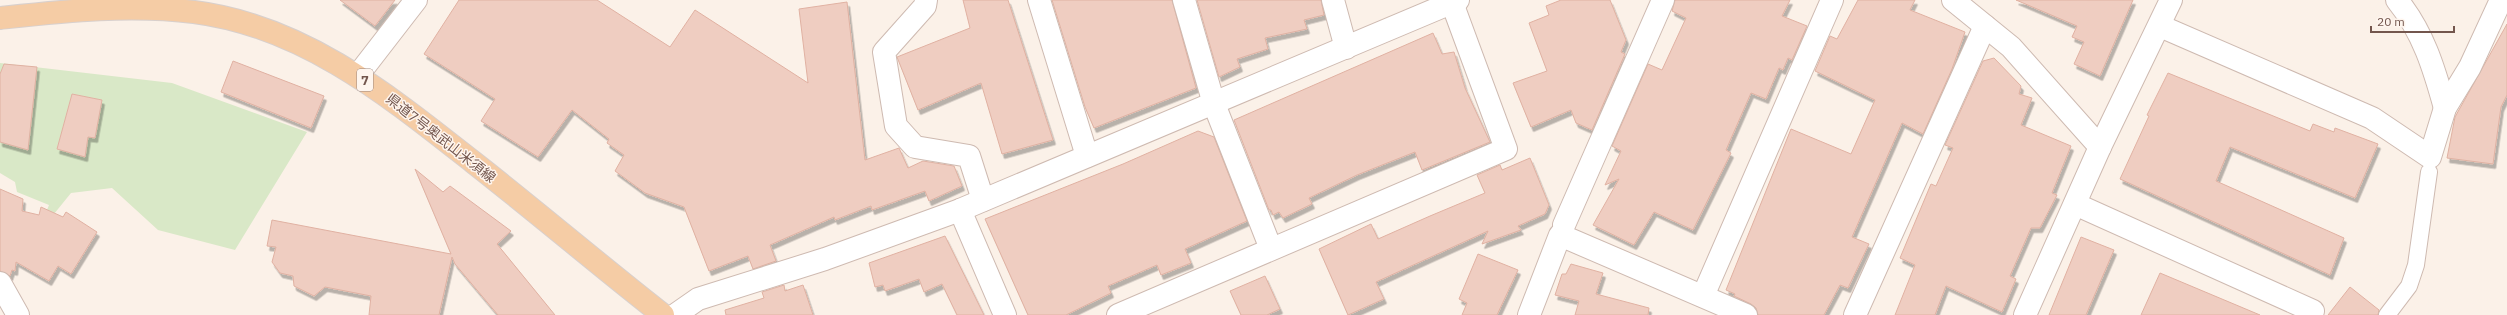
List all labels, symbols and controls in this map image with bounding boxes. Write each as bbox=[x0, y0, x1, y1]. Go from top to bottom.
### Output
scale bar bbox=[2371, 8, 2454, 34]
text: 20 m bbox=[2377, 14, 2405, 29]
road number: 7 bbox=[357, 69, 373, 91]
street label: 県道7号奥武山米須線 bbox=[383, 90, 499, 186]

